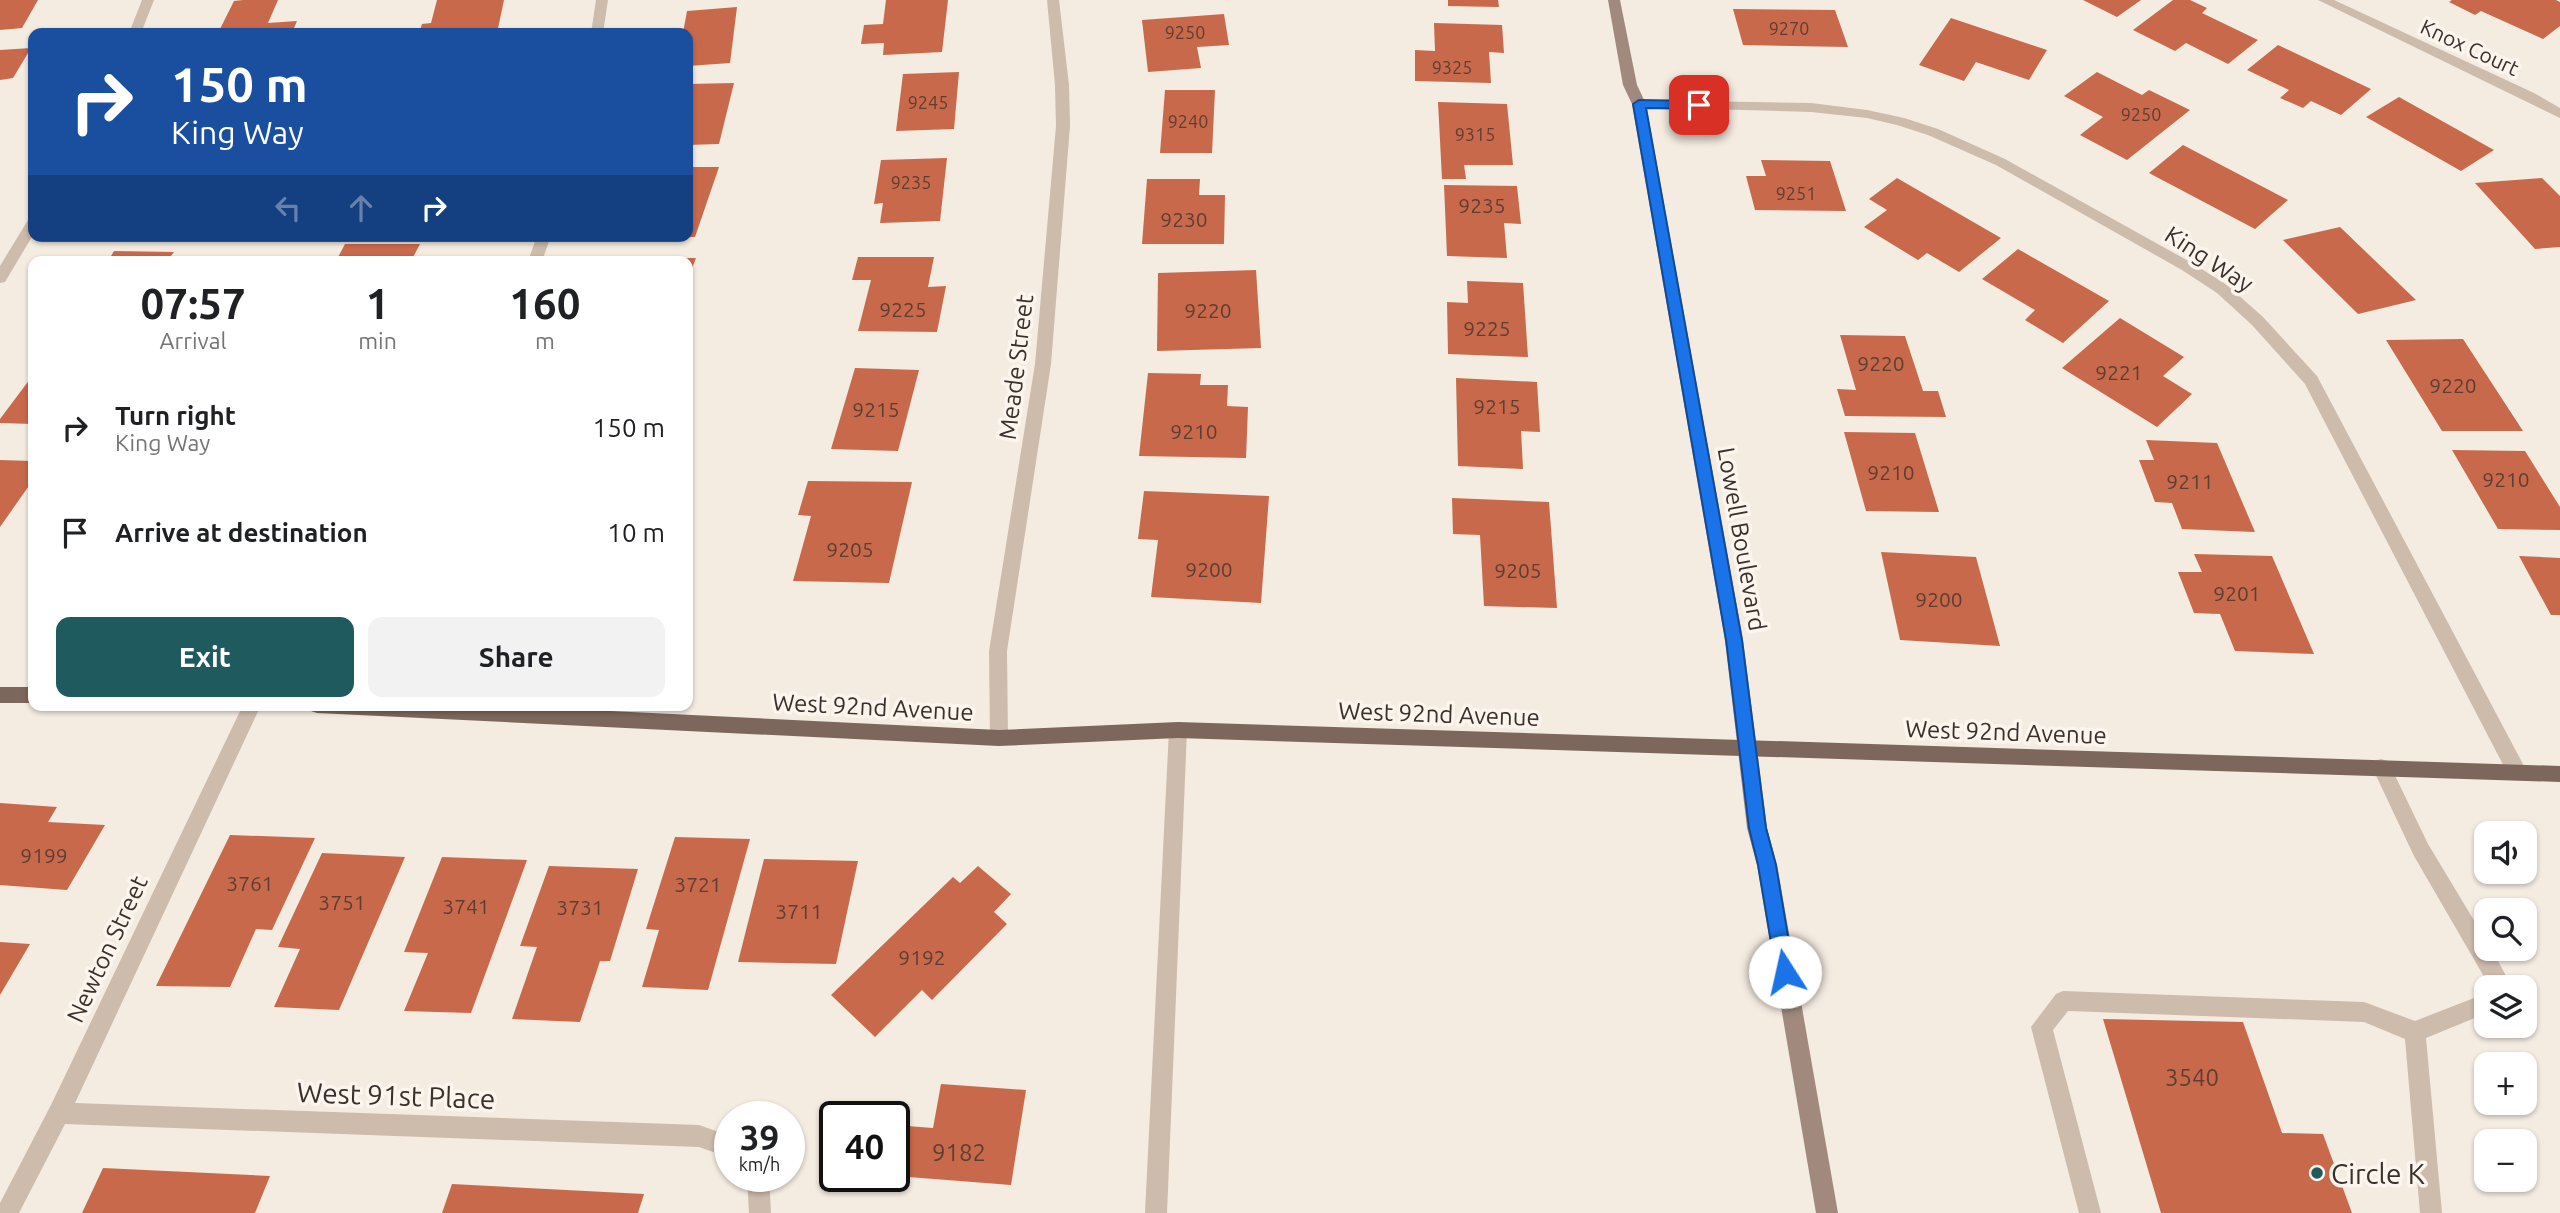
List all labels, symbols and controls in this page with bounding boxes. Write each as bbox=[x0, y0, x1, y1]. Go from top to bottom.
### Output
street label: Knox Court bbox=[2417, 14, 2523, 80]
house number: 9270 bbox=[1769, 18, 1809, 38]
house number: 9250 bbox=[1165, 22, 1205, 42]
icon: right bbox=[56, 56, 147, 147]
text: 150 m bbox=[171, 56, 308, 111]
house number: 9325 bbox=[1432, 57, 1472, 77]
pin bbox=[1669, 75, 1729, 135]
icon: arrive bbox=[1680, 86, 1718, 124]
house number: 9245 bbox=[908, 92, 948, 112]
house number: 9250 bbox=[2121, 104, 2161, 124]
house number: 9240 bbox=[1168, 111, 1208, 131]
text: King Way bbox=[171, 114, 304, 150]
house number: 9315 bbox=[1455, 124, 1495, 144]
house number: 9235 bbox=[891, 172, 931, 192]
house number: 9251 bbox=[1776, 183, 1816, 203]
icon: left bbox=[269, 189, 307, 227]
icon: ahead bbox=[342, 189, 380, 227]
icon: right bbox=[415, 189, 453, 227]
house number: 9235 bbox=[1458, 193, 1506, 217]
house number: 9230 bbox=[1160, 207, 1208, 231]
street label: King Way bbox=[2160, 221, 2258, 298]
text: 07:57 bbox=[141, 280, 246, 327]
text: 1 bbox=[366, 280, 389, 327]
text: 160 bbox=[509, 280, 580, 327]
street label: Meade Street bbox=[994, 292, 1038, 441]
house number: 9225 bbox=[879, 297, 927, 321]
house number: 9220 bbox=[1184, 298, 1232, 322]
house number: 9225 bbox=[1463, 316, 1511, 340]
text: Arrival bbox=[160, 328, 227, 353]
text: min bbox=[358, 328, 397, 353]
text: m bbox=[535, 328, 555, 353]
house number: 9220 bbox=[1857, 351, 1905, 375]
house number: 9221 bbox=[2095, 360, 2143, 384]
house number: 9220 bbox=[2429, 373, 2477, 397]
house number: 9215 bbox=[1473, 394, 1521, 418]
house number: 9215 bbox=[852, 397, 900, 421]
text: Turn right bbox=[115, 401, 236, 430]
icon: right bbox=[56, 409, 94, 447]
text: 150 m bbox=[593, 413, 665, 442]
house number: 9210 bbox=[1170, 419, 1218, 443]
text: King Way bbox=[115, 430, 210, 455]
street label: Lowell Boulevard bbox=[1713, 445, 1771, 633]
house number: 9210 bbox=[1867, 460, 1915, 484]
house number: 9210 bbox=[2482, 467, 2530, 491]
house number: 9211 bbox=[2166, 469, 2214, 493]
icon: arrive bbox=[56, 514, 94, 552]
text: Arrive at destination bbox=[115, 518, 368, 547]
text: 10 m bbox=[607, 518, 665, 547]
house number: 9205 bbox=[826, 537, 874, 561]
house number: 9200 bbox=[1185, 557, 1233, 581]
house number: 9205 bbox=[1494, 558, 1542, 582]
house number: 9201 bbox=[2213, 581, 2261, 605]
house number: 9200 bbox=[1915, 587, 1963, 611]
button: Exit bbox=[56, 617, 354, 697]
button: Share bbox=[368, 617, 665, 697]
street label: West 92nd Avenue bbox=[772, 688, 974, 726]
street label: West 92nd Avenue bbox=[1338, 697, 1540, 731]
street label: West 92nd Avenue bbox=[1905, 715, 2107, 749]
map controls bbox=[2474, 821, 2537, 1192]
button: sound bbox=[2474, 821, 2537, 884]
house number: 9199 bbox=[20, 843, 68, 867]
street label: Newton Street bbox=[61, 871, 153, 1027]
house number: 3761 bbox=[226, 871, 274, 895]
house number: 3721 bbox=[674, 872, 722, 896]
house number: 3751 bbox=[318, 890, 366, 914]
house number: 3741 bbox=[442, 894, 490, 918]
house number: 3731 bbox=[556, 895, 604, 919]
button: search bbox=[2474, 898, 2537, 961]
house number: 3711 bbox=[775, 899, 823, 923]
position arrow bbox=[1748, 935, 1822, 1009]
house number: 9192 bbox=[898, 945, 946, 969]
button: layers bbox=[2474, 975, 2537, 1038]
button: + bbox=[2474, 1052, 2537, 1115]
house number: 3540 bbox=[2165, 1064, 2219, 1091]
street label: West 91st Place bbox=[296, 1076, 496, 1114]
speed limit sign: 40 bbox=[819, 1101, 910, 1192]
text: 39 bbox=[740, 1117, 779, 1157]
button: − bbox=[2474, 1129, 2537, 1192]
house number: 9182 bbox=[932, 1139, 986, 1166]
text: km/h bbox=[739, 1154, 780, 1174]
place label: Circle K bbox=[2331, 1158, 2425, 1189]
marker: Circle K bbox=[2309, 1165, 2325, 1181]

